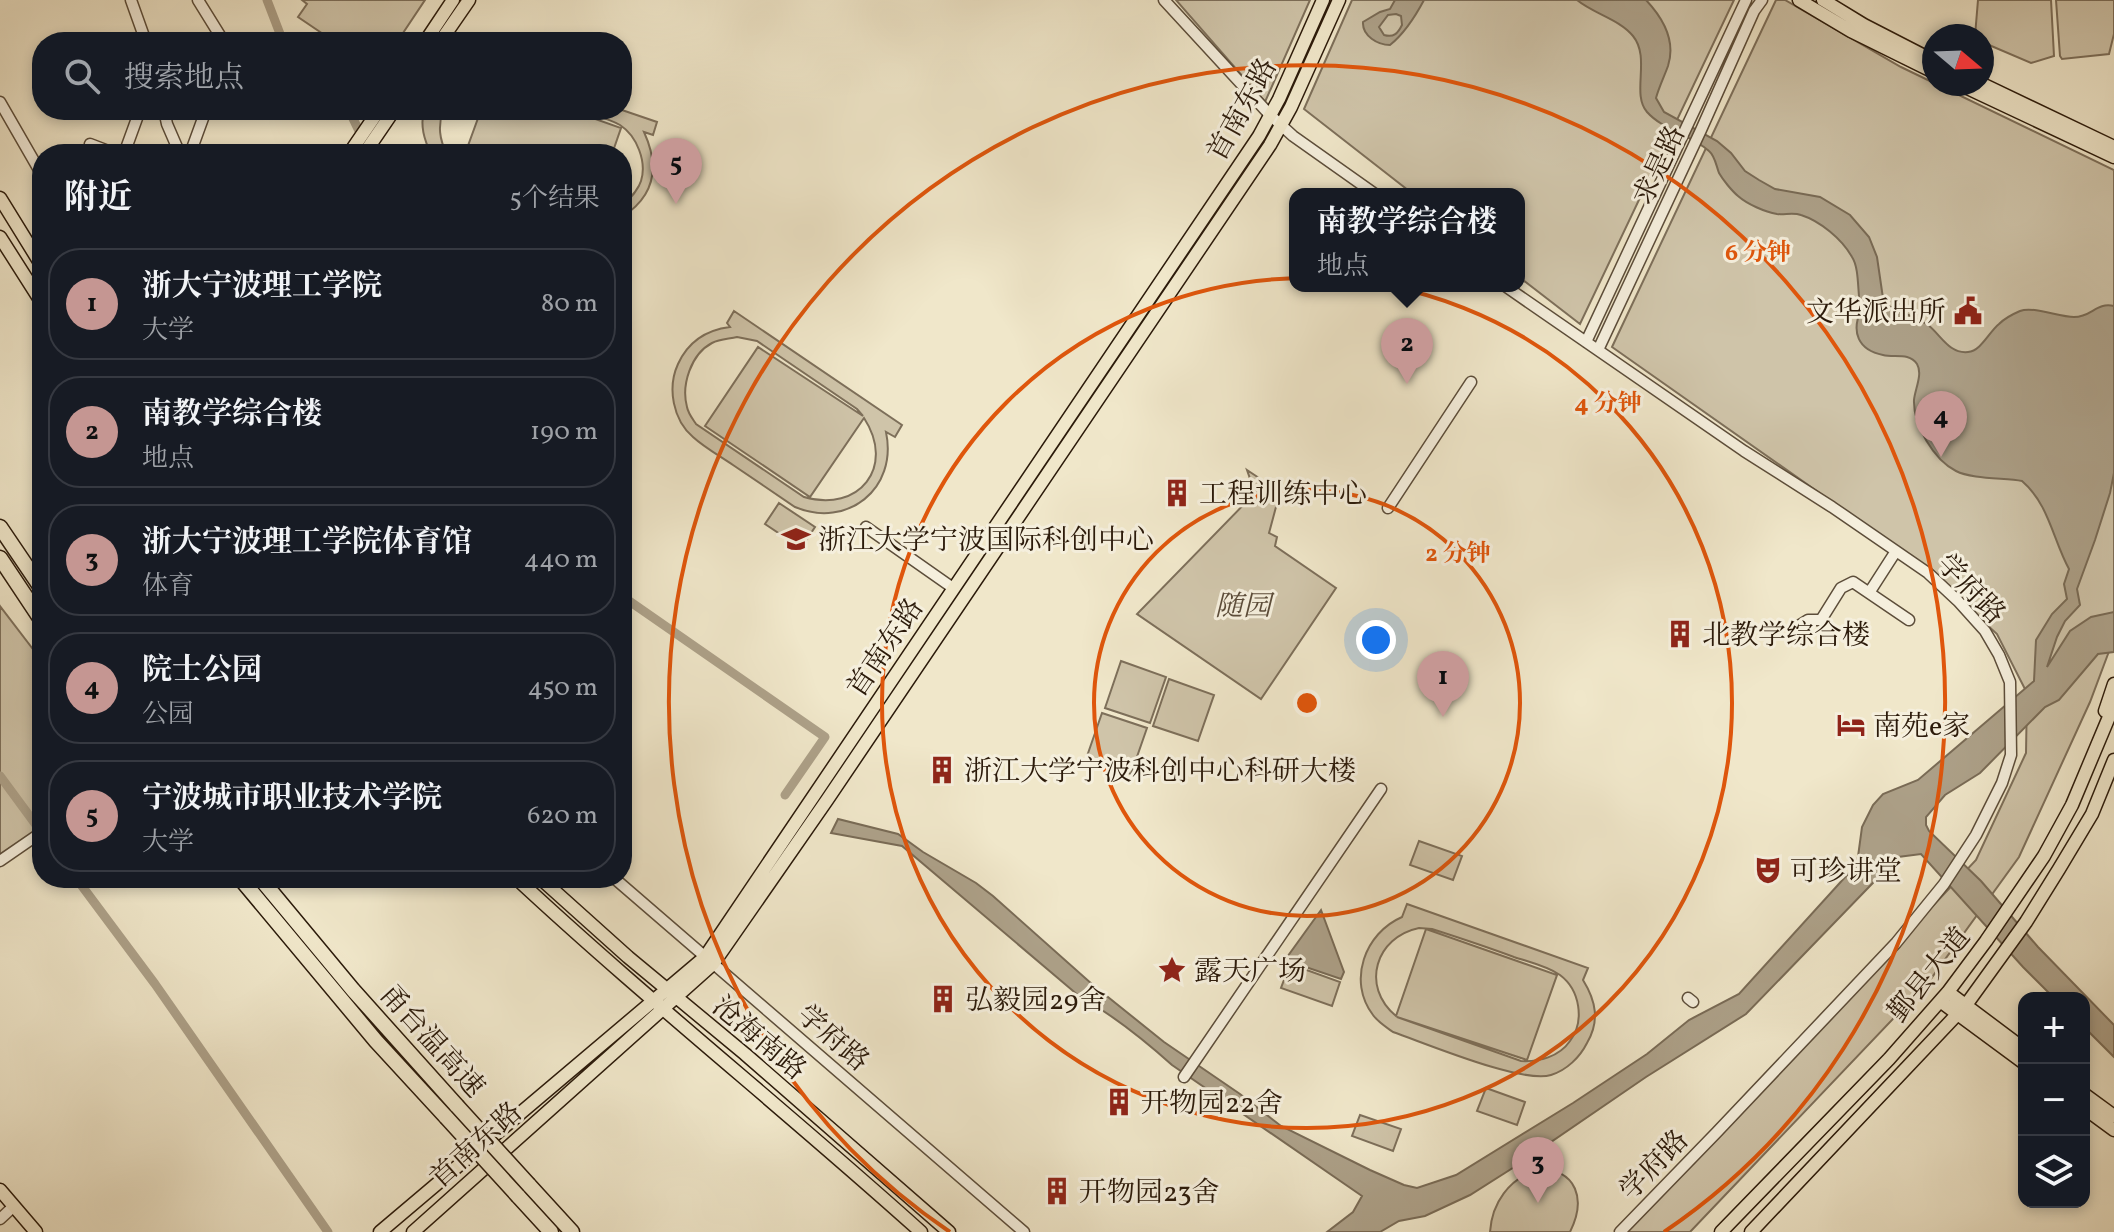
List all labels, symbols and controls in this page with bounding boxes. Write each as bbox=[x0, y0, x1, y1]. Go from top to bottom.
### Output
north arrow bbox=[1922, 24, 1994, 96]
search box bbox=[32, 32, 632, 120]
street label: 首南东路 bbox=[1199, 52, 1287, 169]
icon: search bbox=[60, 54, 104, 98]
text: 搜索地点 bbox=[124, 58, 244, 100]
street label: 求是路 bbox=[1625, 120, 1696, 212]
pin: 5 bbox=[650, 138, 702, 204]
text: 附近 bbox=[64, 176, 132, 223]
text: 5个结果 bbox=[509, 181, 600, 217]
popup bbox=[1289, 188, 1525, 292]
text: 南教学综合楼 bbox=[1317, 202, 1497, 244]
text: 6 分钟 bbox=[1725, 237, 1791, 271]
text: 地点 bbox=[1317, 249, 1369, 285]
text: 浙大宁波理工学院 bbox=[142, 266, 382, 308]
text: 1 bbox=[87, 286, 97, 322]
text: 80 m bbox=[541, 286, 598, 322]
place label: 文华派出所 bbox=[1806, 294, 1946, 333]
public building icon: 文华派出所 bbox=[1953, 296, 1983, 326]
text: 大学 bbox=[142, 313, 194, 349]
pin: 2 bbox=[1381, 318, 1433, 384]
text: 4 分钟 bbox=[1574, 388, 1642, 422]
pin: 4 bbox=[1915, 391, 1967, 457]
text: 南教学综合楼 bbox=[142, 394, 322, 436]
text: 2 bbox=[85, 414, 99, 450]
text: 190 m bbox=[530, 414, 598, 450]
text: 地点 bbox=[142, 441, 194, 477]
place label: 工程训练中心 bbox=[1199, 476, 1367, 515]
building icon: 工程训练中心 bbox=[1162, 478, 1192, 508]
text: 浙大宁波理工学院体育馆 bbox=[142, 522, 472, 564]
place label: 浙江大学宁波国际科创中心 bbox=[818, 522, 1154, 561]
school or university icon: 浙江大学宁波国际科创中心 bbox=[781, 524, 811, 554]
text: 2 分钟 bbox=[1425, 538, 1491, 572]
text: 3 bbox=[85, 542, 99, 578]
text: 440 m bbox=[524, 542, 598, 578]
street label: 学府路 bbox=[1927, 546, 2013, 634]
text: 体育 bbox=[142, 569, 194, 605]
park label: 随园 bbox=[1215, 588, 1275, 627]
street label: 首南东路 bbox=[839, 591, 934, 706]
place label: 北教学综合楼 bbox=[1702, 617, 1870, 656]
building icon: 北教学综合楼 bbox=[1665, 619, 1695, 649]
your location bbox=[1356, 620, 1396, 660]
text: 院士公园 bbox=[142, 650, 262, 692]
pin: 1 bbox=[1417, 651, 1469, 717]
text: 4 bbox=[84, 670, 100, 706]
text: 450 m bbox=[527, 670, 598, 706]
centre of rings bbox=[1293, 689, 1321, 717]
text: 公园 bbox=[142, 697, 194, 733]
place label: 南苑e家 bbox=[1873, 708, 1970, 747]
hotel icon: 南苑e家 bbox=[1836, 710, 1866, 740]
place label: 浙江大学宁波科创中心科研大楼 bbox=[964, 753, 1356, 792]
building icon: 浙江大学宁波科创中心科研大楼 bbox=[927, 755, 957, 785]
text: 宁波城市职业技术学院 bbox=[142, 778, 442, 820]
text: 5 bbox=[86, 798, 98, 834]
text: 620 m bbox=[527, 798, 598, 834]
text: 大学 bbox=[142, 825, 194, 861]
place label: 可珍讲堂 bbox=[1790, 853, 1902, 892]
theatre icon: 可珍讲堂 bbox=[1753, 855, 1783, 885]
street label: 鄞县大道 bbox=[1880, 920, 1980, 1031]
place label: 露天广场 bbox=[1194, 953, 1306, 992]
place icon: 露天广场 bbox=[1157, 955, 1187, 985]
street label: 甬台温高速 bbox=[370, 977, 492, 1107]
place label: 弘毅园29舍 bbox=[965, 982, 1106, 1021]
building icon: 弘毅园29舍 bbox=[928, 984, 958, 1014]
street label: 沧海南路 bbox=[703, 988, 814, 1090]
map controls bbox=[2018, 992, 2090, 1208]
button: + bbox=[2018, 992, 2090, 1064]
street label: 学府路 bbox=[788, 997, 877, 1081]
button: − bbox=[2018, 1064, 2090, 1136]
place label: 开物园22舍 bbox=[1141, 1085, 1283, 1124]
building icon: 开物园22舍 bbox=[1104, 1087, 1134, 1117]
street label: 首南东路 bbox=[422, 1094, 531, 1198]
street label: 学府路 bbox=[1612, 1122, 1698, 1210]
button: layers bbox=[2018, 1136, 2090, 1208]
pin: 3 bbox=[1512, 1137, 1564, 1203]
place label: 开物园23舍 bbox=[1079, 1174, 1220, 1213]
building icon: 开物园23舍 bbox=[1042, 1176, 1072, 1206]

